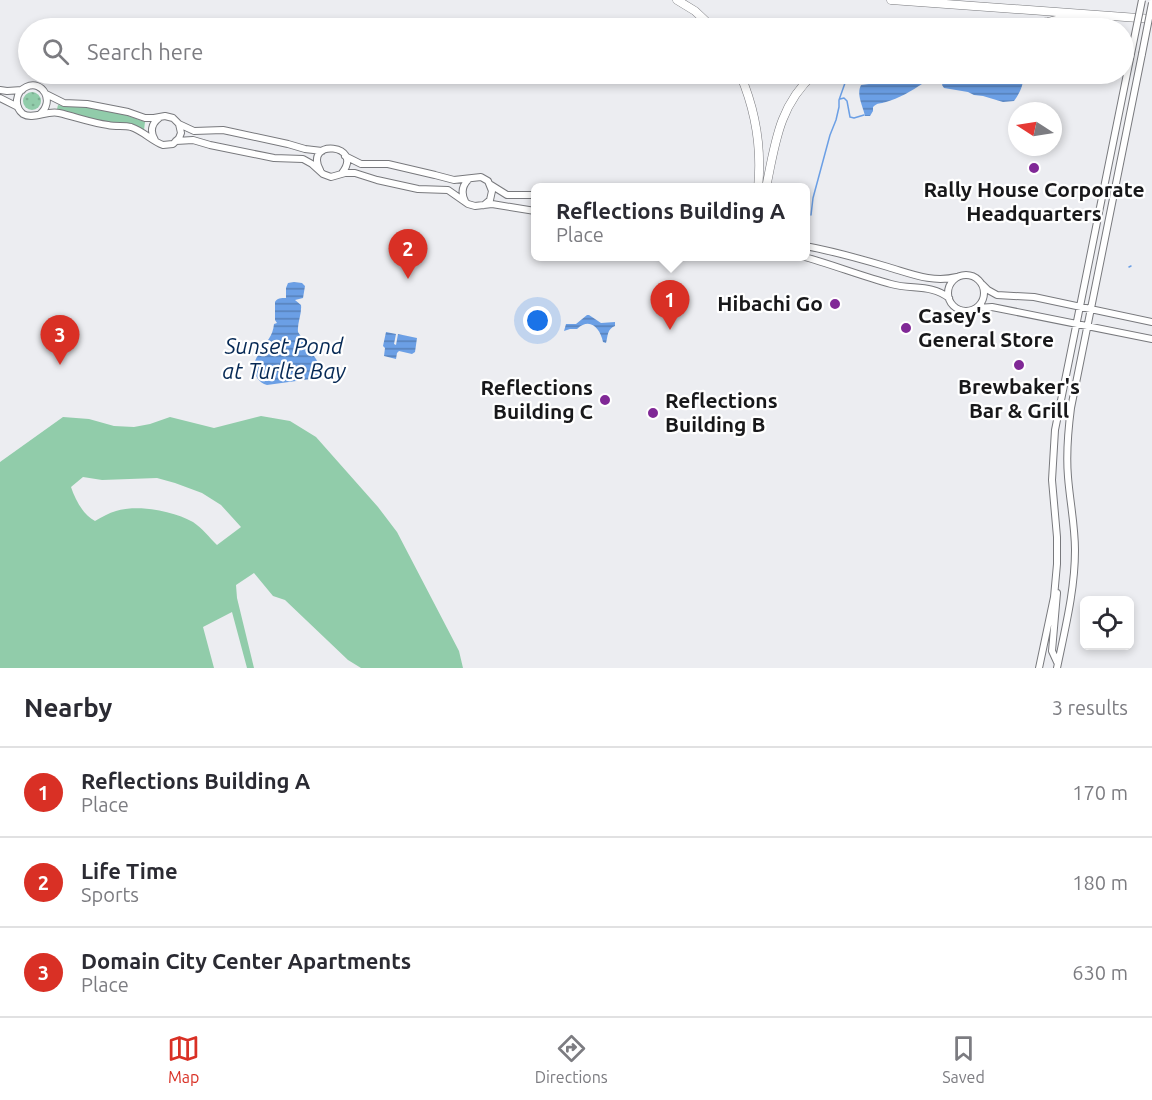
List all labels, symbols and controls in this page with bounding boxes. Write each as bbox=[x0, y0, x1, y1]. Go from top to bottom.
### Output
search box bbox=[18, 18, 1134, 84]
icon: search bbox=[39, 35, 72, 68]
text: Search here bbox=[87, 39, 203, 64]
north arrow bbox=[1008, 102, 1062, 156]
marker: Rally House Corporate Headquarters bbox=[1027, 161, 1041, 175]
place label: Rally House Corporate Headquarters bbox=[924, 177, 1145, 225]
popup bbox=[531, 183, 810, 261]
text: Reflections Building A bbox=[556, 198, 785, 223]
text: Place bbox=[556, 223, 604, 246]
pin: 2 bbox=[388, 230, 428, 279]
pin: 1 bbox=[650, 280, 690, 330]
place label: Hibachi Go bbox=[717, 291, 823, 315]
marker: Hibachi Go bbox=[828, 297, 842, 311]
place label: Casey's General Store bbox=[918, 303, 1054, 351]
your location bbox=[523, 306, 552, 335]
pin: 3 bbox=[40, 316, 80, 365]
marker: Casey's General Store bbox=[899, 321, 913, 335]
water label: Sunset Pond at Turlte Bay bbox=[222, 333, 346, 383]
marker: Brewbaker's Bar & Grill bbox=[1012, 358, 1026, 372]
place label: Brewbaker's Bar & Grill bbox=[958, 374, 1080, 422]
place label: Reflections Building C bbox=[480, 375, 593, 423]
place label: Reflections Building B bbox=[665, 388, 778, 436]
marker: Reflections Building C bbox=[598, 393, 612, 407]
marker: Reflections Building B bbox=[646, 406, 660, 420]
map controls bbox=[1080, 596, 1134, 650]
button: locate bbox=[1080, 596, 1134, 650]
text: Nearby bbox=[24, 693, 112, 722]
text: 3 results bbox=[1052, 696, 1128, 719]
text: Reflections Building A bbox=[81, 768, 310, 793]
text: 1 bbox=[38, 781, 49, 804]
text: 170 m bbox=[1072, 781, 1128, 804]
text: Place bbox=[81, 793, 129, 816]
text: Life Time bbox=[81, 858, 178, 883]
text: 2 bbox=[38, 871, 49, 894]
text: 180 m bbox=[1072, 871, 1128, 894]
text: Sports bbox=[81, 883, 139, 906]
text: Domain City Center Apartments bbox=[81, 948, 411, 973]
text: 3 bbox=[38, 961, 49, 984]
text: 630 m bbox=[1072, 961, 1128, 984]
text: Place bbox=[81, 973, 129, 996]
tab: Map bbox=[167, 1032, 200, 1086]
tab: Directions bbox=[535, 1032, 608, 1086]
tab: Saved bbox=[942, 1032, 985, 1086]

